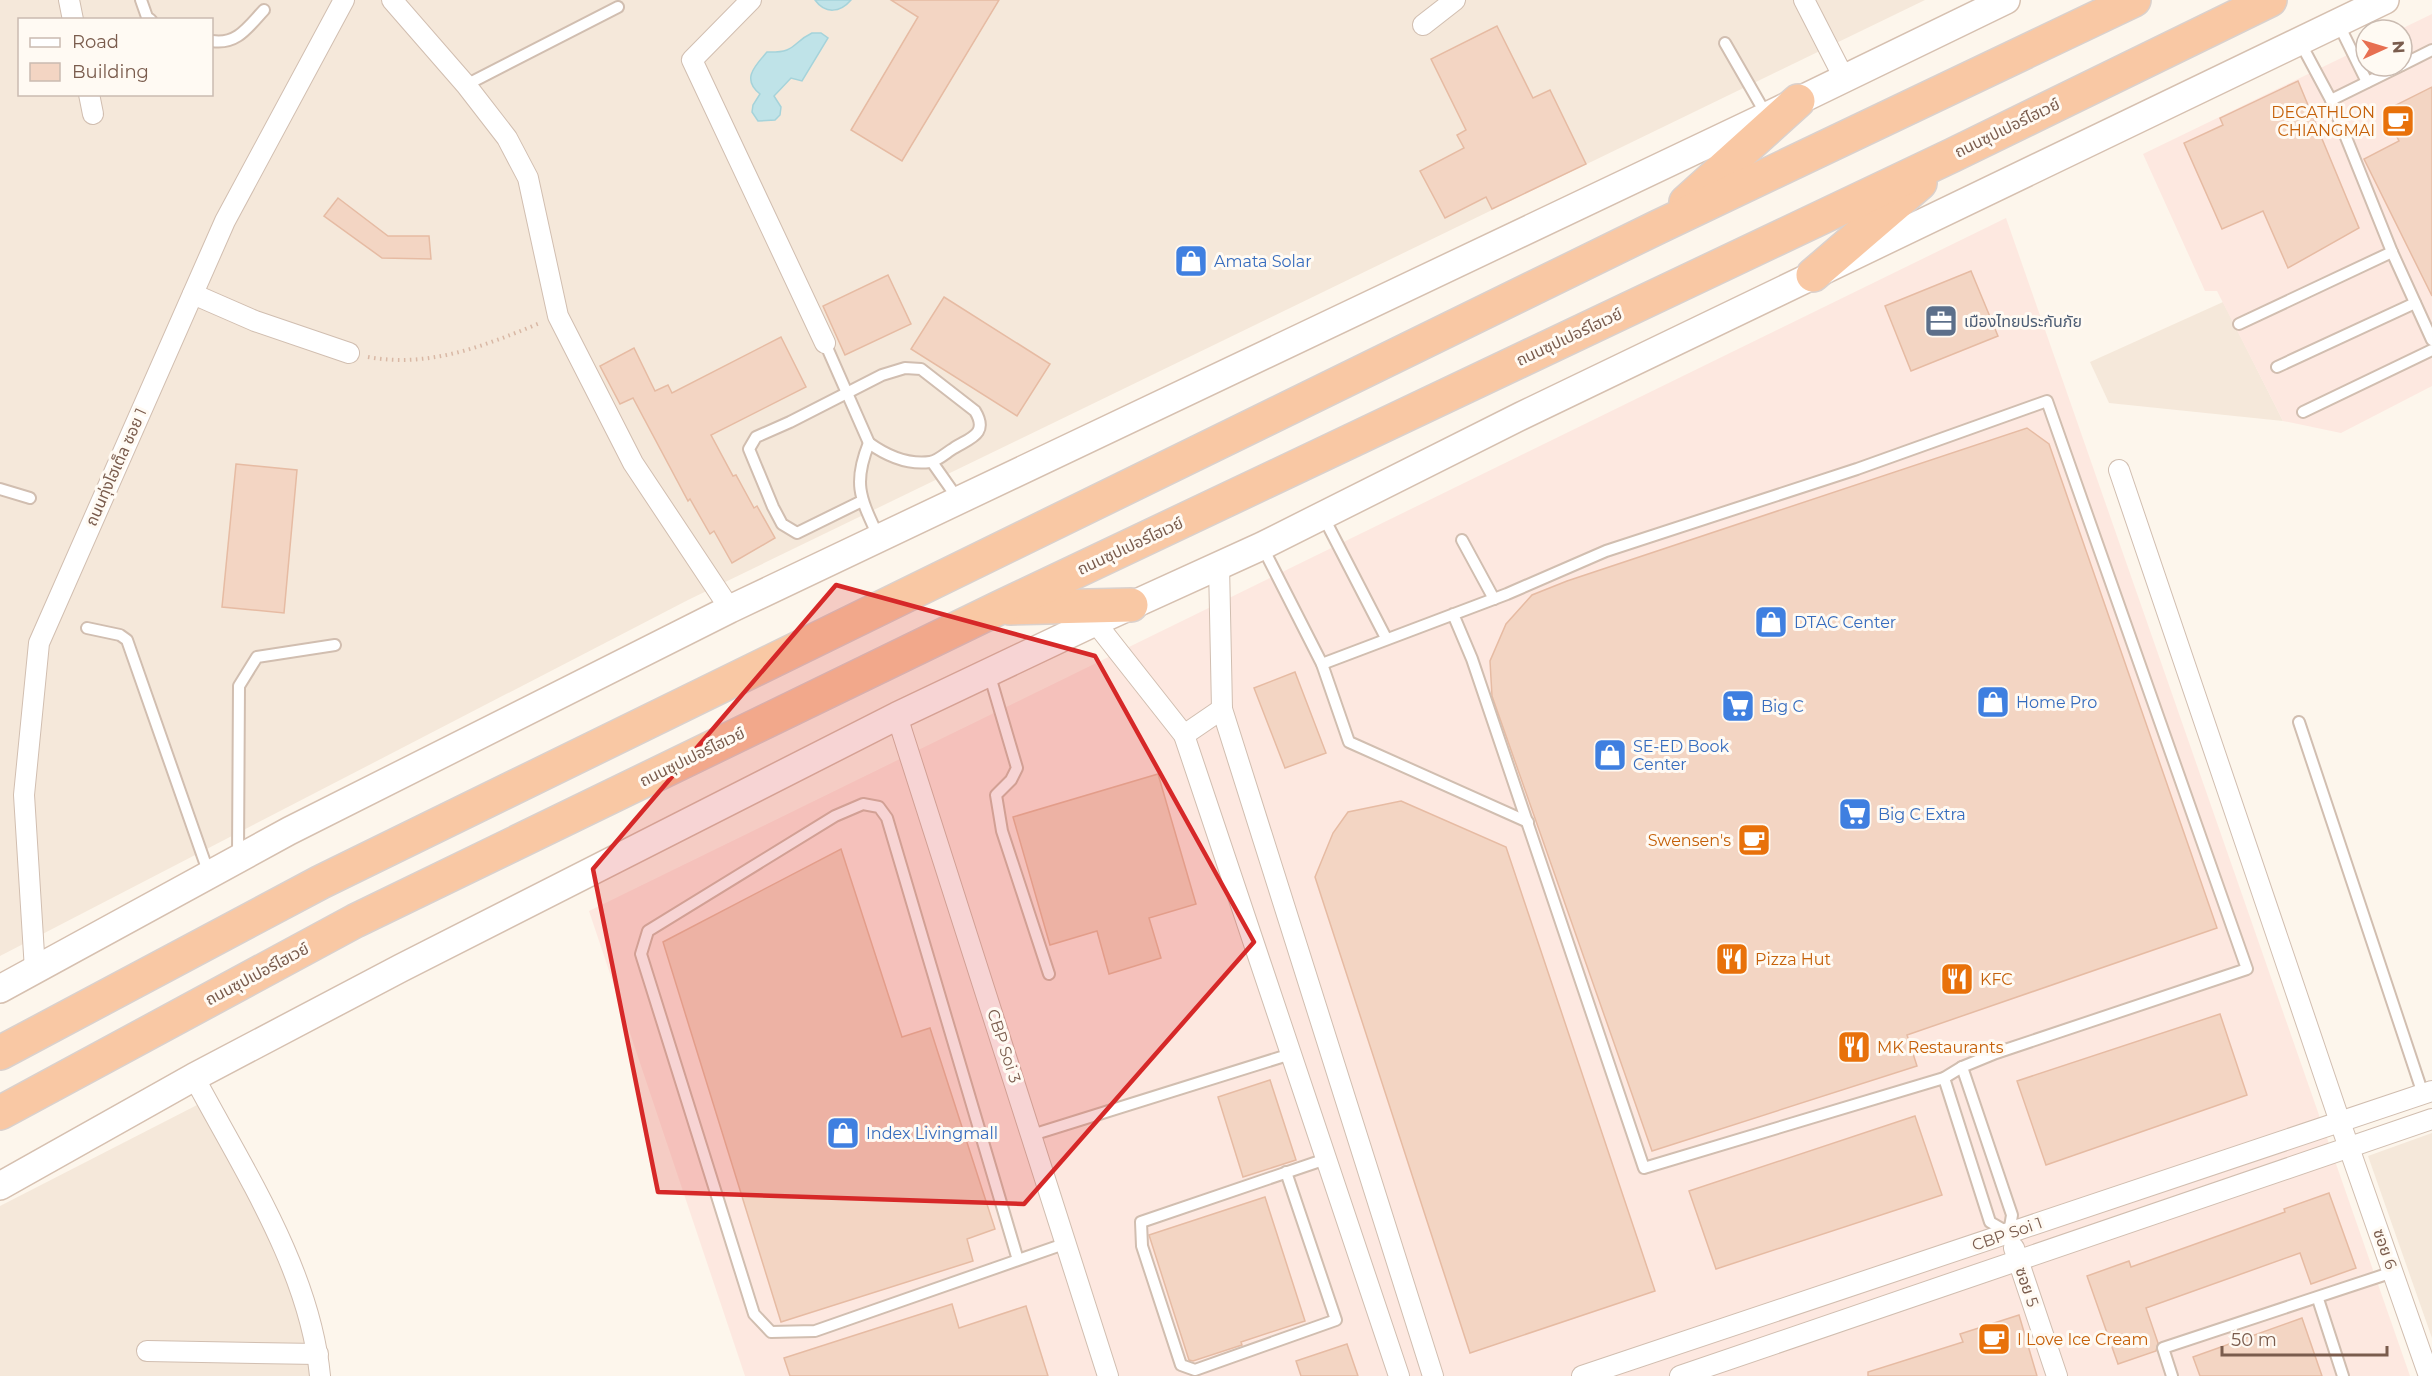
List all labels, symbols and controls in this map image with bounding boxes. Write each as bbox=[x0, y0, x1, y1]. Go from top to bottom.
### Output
legend bbox=[18, 18, 213, 96]
north arrow bbox=[2354, 18, 2414, 78]
text: Road bbox=[72, 31, 119, 53]
text: N bbox=[2389, 40, 2408, 54]
text: Building bbox=[72, 61, 149, 83]
street label: ถนนซุปเปอร์ไฮเวย์ bbox=[1951, 94, 2063, 162]
place label: DECATHLON CHIANGMAI bbox=[2271, 103, 2375, 140]
cafe icon: DECATHLON CHIANGMAI bbox=[2380, 103, 2416, 139]
shop icon: Amata Solar bbox=[1173, 243, 1209, 279]
place label: Amata Solar bbox=[1214, 252, 1312, 271]
office icon: เมืองไทยประกันภัย bbox=[1923, 303, 1959, 339]
street label: ถนนซุปเปอร์ไฮเวย์ bbox=[1513, 304, 1625, 370]
place label: เมืองไทยประกันภัย bbox=[1964, 312, 2082, 331]
street label: ถนนทุ่งโฮเต็ล ซอย 1 bbox=[82, 405, 150, 529]
street label: ถนนซุปเปอร์ไฮเวย์ bbox=[1074, 513, 1186, 579]
shop icon: DTAC Center bbox=[1753, 604, 1789, 640]
place label: DTAC Center bbox=[1794, 613, 1896, 632]
shop icon: Home Pro bbox=[1975, 684, 2011, 720]
supermarket icon: Big C bbox=[1720, 688, 1756, 724]
place label: Home Pro bbox=[2016, 693, 2097, 712]
place label: Big C bbox=[1761, 697, 1804, 716]
street label: ถนนซุปเปอร์ไฮเวย์ bbox=[636, 723, 748, 791]
shop icon: SE-ED Book Center bbox=[1592, 737, 1628, 773]
place label: SE-ED Book Center bbox=[1633, 737, 1730, 774]
supermarket icon: Big C Extra bbox=[1837, 796, 1873, 832]
place label: Big C Extra bbox=[1878, 805, 1966, 824]
cafe icon: Swensen's bbox=[1736, 822, 1772, 858]
place label: Swensen's bbox=[1648, 831, 1731, 850]
street label: ถนนซุปเปอร์ไฮเวย์ bbox=[202, 939, 312, 1009]
restaurant icon: Pizza Hut bbox=[1714, 941, 1750, 977]
place label: Pizza Hut bbox=[1755, 950, 1832, 969]
restaurant icon: KFC bbox=[1939, 961, 1975, 997]
place label: KFC bbox=[1980, 970, 2013, 989]
street label: CBP Soi 3 bbox=[983, 1007, 1025, 1085]
restaurant icon: MK Restaurants bbox=[1836, 1029, 1872, 1065]
place label: MK Restaurants bbox=[1877, 1038, 2004, 1057]
shop icon: Index Livingmall bbox=[825, 1115, 861, 1151]
place label: Index Livingmall bbox=[866, 1124, 998, 1143]
street label: CBP Soi 1 bbox=[1969, 1213, 2045, 1255]
street label: ซอย 6 bbox=[2369, 1226, 2401, 1272]
street label: ซอย 5 bbox=[2011, 1265, 2043, 1309]
scale bar bbox=[2222, 1319, 2387, 1357]
cafe icon: I Love Ice Cream bbox=[1976, 1321, 2012, 1357]
text: 50 m bbox=[2231, 1329, 2277, 1351]
place label: I Love Ice Cream bbox=[2017, 1330, 2148, 1349]

